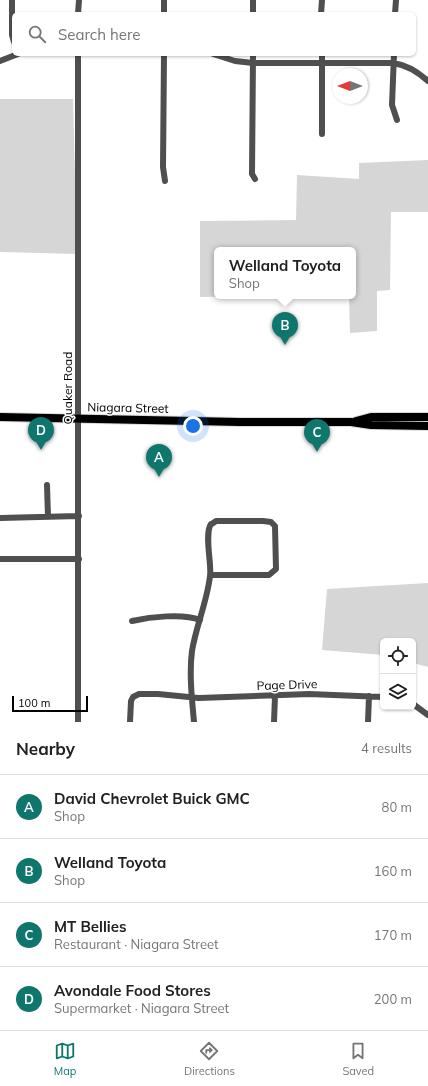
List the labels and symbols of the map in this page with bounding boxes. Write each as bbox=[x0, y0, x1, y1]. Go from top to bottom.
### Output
north arrow bbox=[332, 68, 368, 104]
pin: B bbox=[272, 312, 298, 345]
street label: Quaker Road bbox=[60, 352, 75, 424]
street label: Niagara Street bbox=[87, 399, 169, 416]
your location bbox=[183, 416, 203, 436]
pin: D bbox=[28, 417, 54, 450]
pin: C bbox=[304, 419, 330, 452]
pin: A bbox=[146, 444, 172, 477]
street label: Page Drive bbox=[256, 676, 318, 693]
scale bar bbox=[12, 694, 88, 713]

